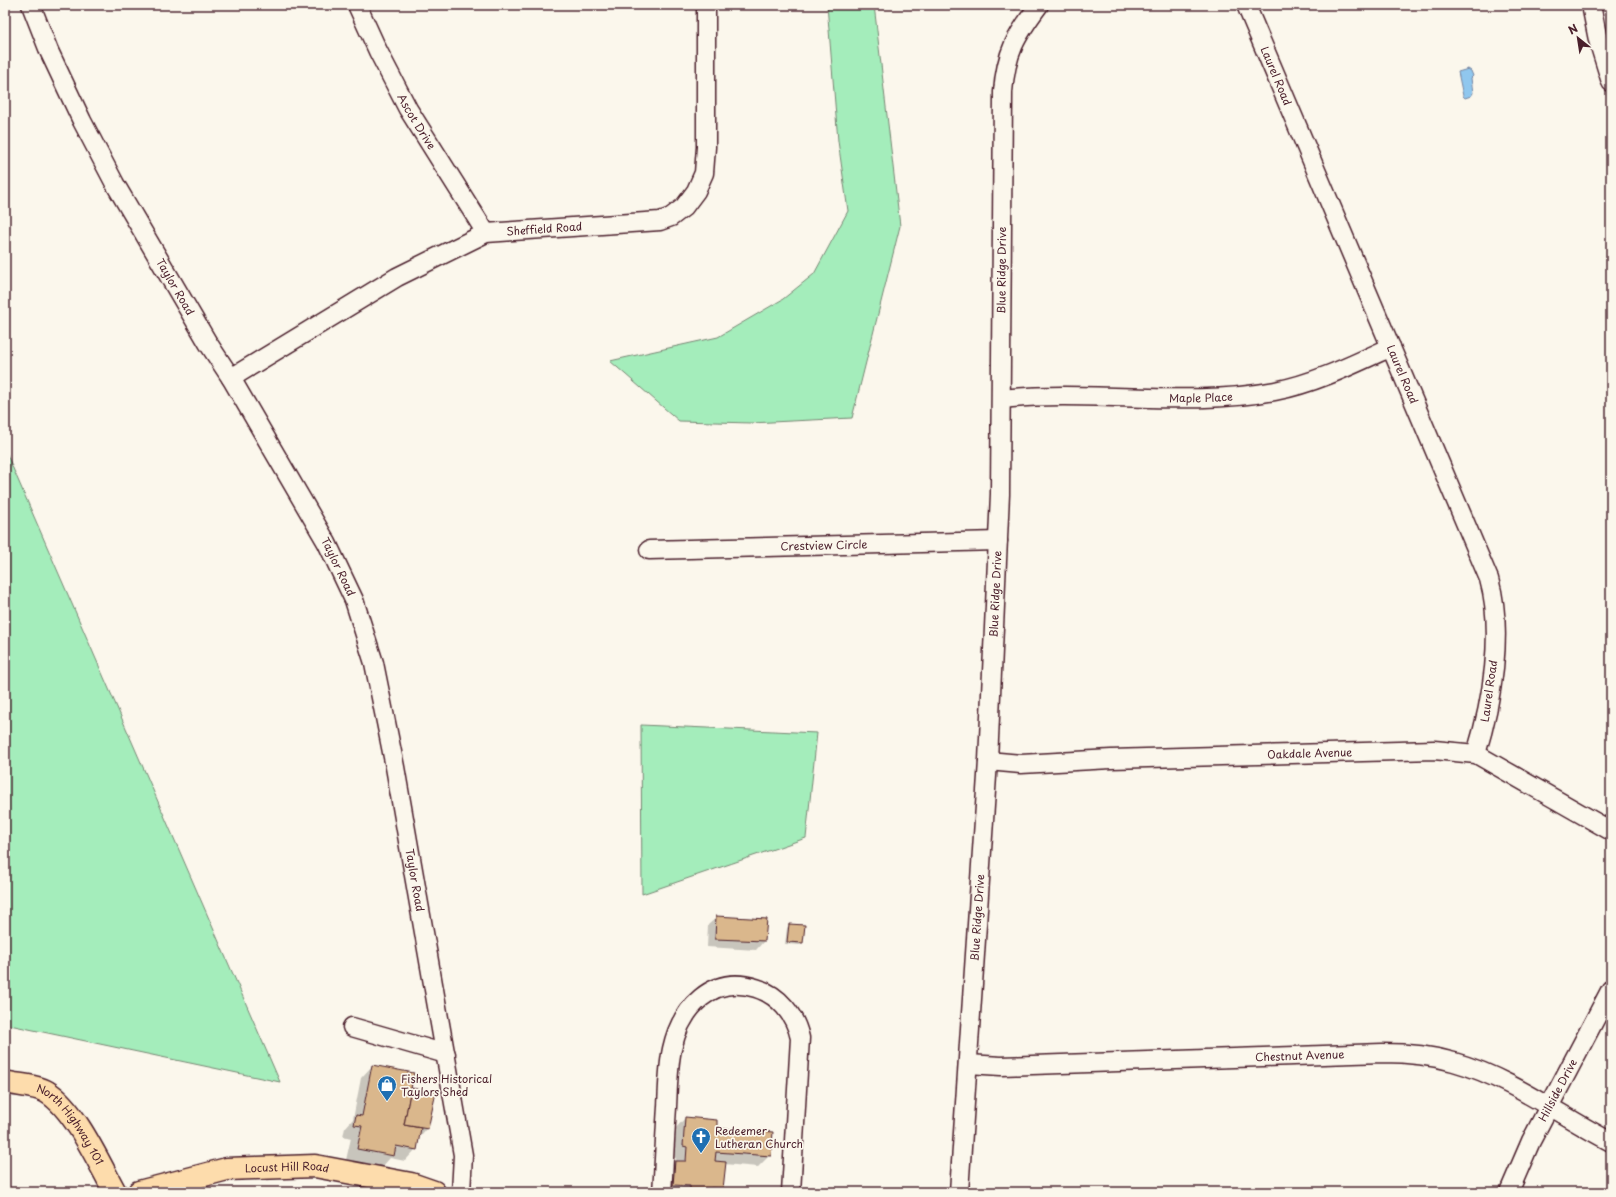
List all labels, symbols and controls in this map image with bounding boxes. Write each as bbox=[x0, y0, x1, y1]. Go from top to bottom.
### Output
north arrow bbox=[1558, 18, 1598, 58]
text: N bbox=[1565, 19, 1581, 38]
street label: Laurel Road bbox=[1256, 44, 1297, 108]
street label: Ascot Drive bbox=[393, 91, 440, 153]
street label: Sheffield Road bbox=[506, 217, 583, 240]
street label: Blue Ridge Drive bbox=[992, 226, 1010, 314]
street label: Taylor Road bbox=[152, 255, 199, 318]
street label: Laurel Road bbox=[1383, 342, 1423, 406]
street label: Maple Place bbox=[1169, 388, 1234, 406]
street label: Taylor Road bbox=[317, 534, 360, 599]
street label: Crestview Circle bbox=[780, 535, 868, 555]
street label: Blue Ridge Drive bbox=[985, 550, 1005, 638]
street label: Laurel Road bbox=[1476, 659, 1501, 723]
street label: Oakdale Avenue bbox=[1267, 743, 1352, 763]
street label: Taylor Road bbox=[401, 847, 429, 913]
street label: Blue Ridge Drive bbox=[966, 873, 988, 962]
street label: Chestnut Avenue bbox=[1255, 1045, 1345, 1065]
street label: Hillside Drive bbox=[1534, 1055, 1581, 1124]
place label: Fishers Historical Taylors Shed bbox=[401, 1070, 492, 1100]
shop icon: Fishers Historical Taylors Shed bbox=[376, 1074, 398, 1102]
street label: North Highway 101 bbox=[34, 1079, 108, 1168]
place label: Redeemer Lutheran Church bbox=[715, 1122, 803, 1152]
church icon: Redeemer Lutheran Church bbox=[690, 1126, 712, 1154]
street label: Locust Hill Road bbox=[244, 1157, 331, 1176]

